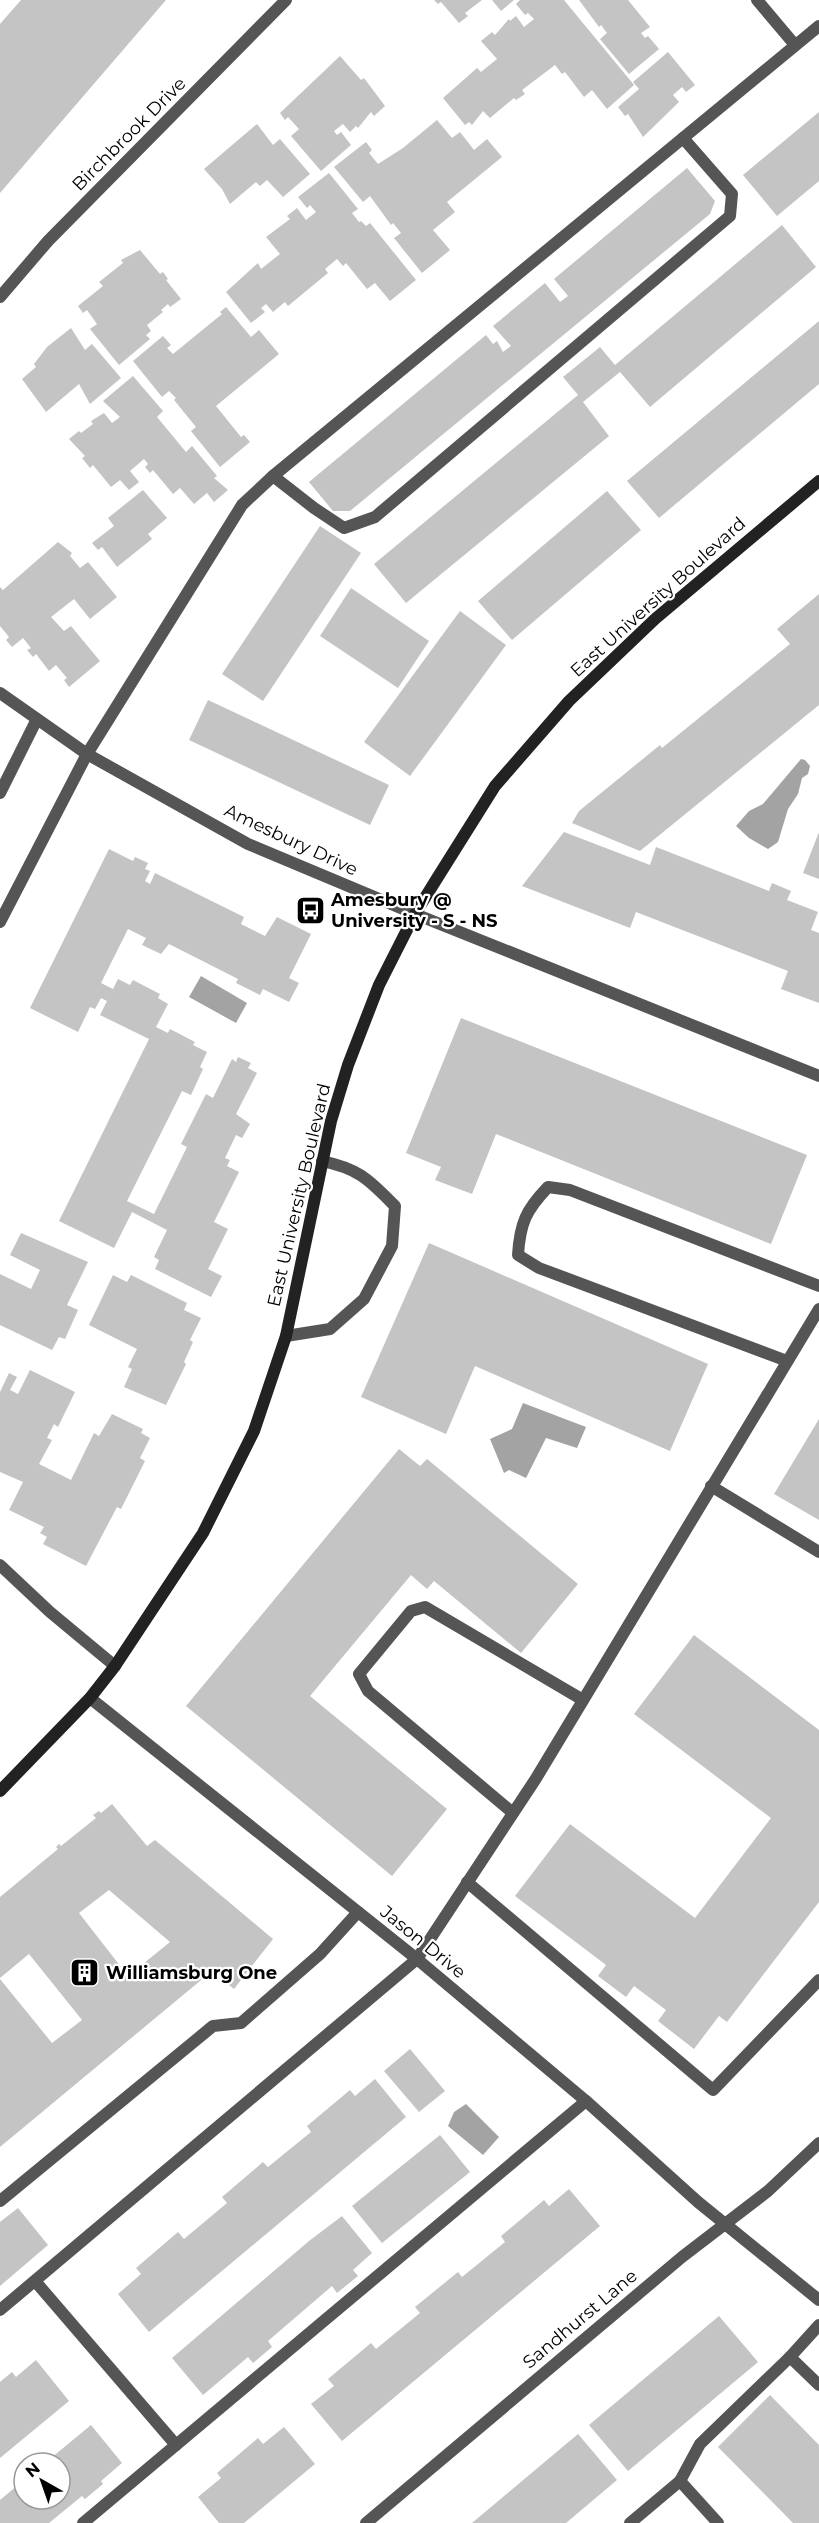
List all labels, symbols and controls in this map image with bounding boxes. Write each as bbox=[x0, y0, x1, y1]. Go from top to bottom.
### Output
street label: Birchbrook Drive bbox=[67, 72, 191, 196]
street label: East University Boulevard bbox=[566, 512, 750, 682]
street label: Amesbury Drive bbox=[221, 799, 361, 881]
place label: Amesbury @ University - S - NS bbox=[330, 889, 498, 932]
bus stop icon: Amesbury @ University - S - NS bbox=[294, 894, 326, 926]
street label: East University Boulevard bbox=[263, 1081, 335, 1309]
street label: Jason Drive bbox=[375, 1900, 470, 1983]
building icon: Williamsburg One bbox=[69, 1957, 101, 1989]
place label: Williamsburg One bbox=[106, 1962, 277, 1984]
street label: Sandhurst Lane bbox=[518, 2265, 642, 2373]
north arrow bbox=[12, 2451, 72, 2511]
text: N bbox=[22, 2458, 44, 2481]

